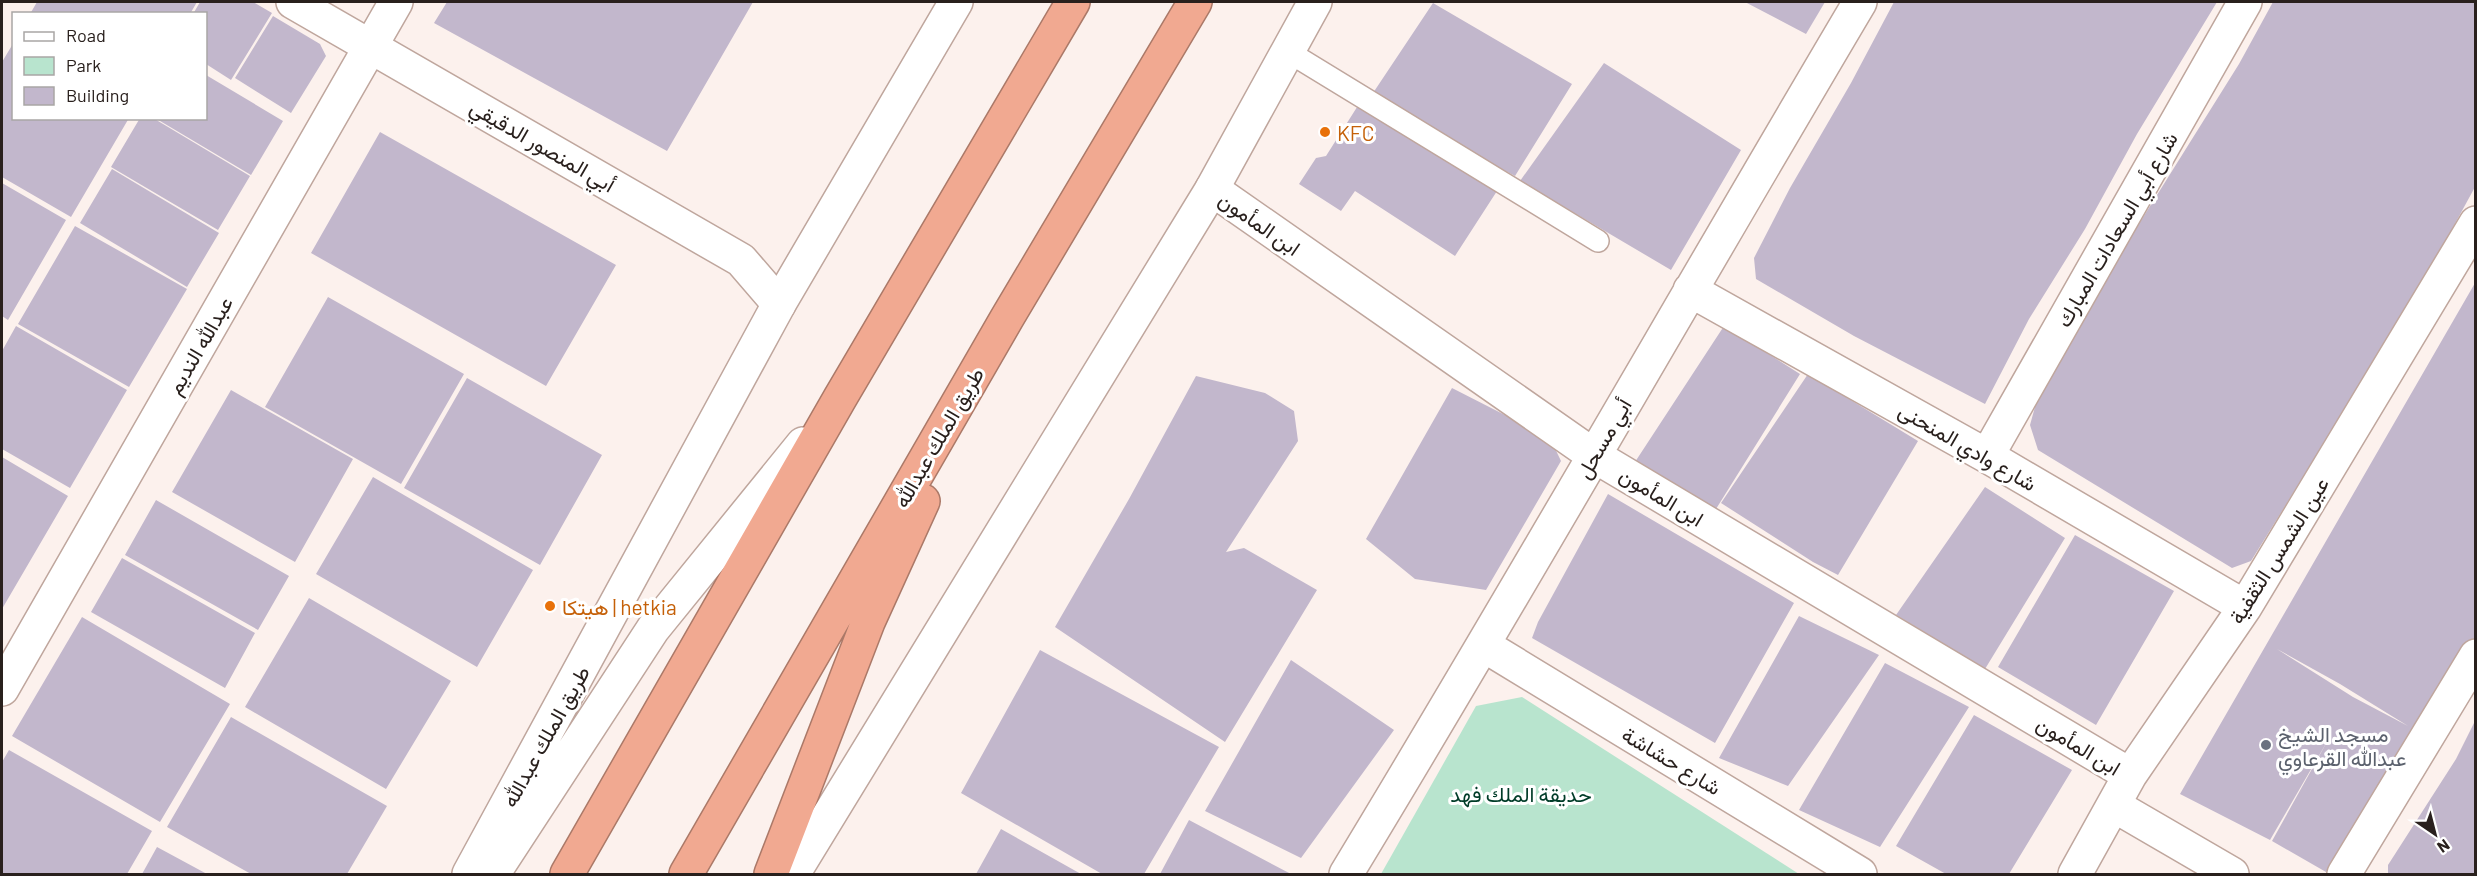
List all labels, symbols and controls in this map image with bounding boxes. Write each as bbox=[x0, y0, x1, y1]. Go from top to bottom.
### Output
legend bbox=[12, 12, 207, 120]
text: Road bbox=[66, 24, 106, 46]
text: Park bbox=[66, 54, 101, 76]
text: Building bbox=[66, 84, 129, 106]
street label: أبي المنصور الدقيقي bbox=[463, 93, 620, 202]
place label: KFC bbox=[1337, 120, 1374, 145]
marker: KFC bbox=[1318, 125, 1332, 139]
street label: شارع أبي السعادات المبارك bbox=[2050, 127, 2187, 334]
street label: ابن المأمون bbox=[1213, 186, 1306, 262]
street label: عبدالله النديم bbox=[161, 292, 240, 400]
street label: طريق الملك عبدالله bbox=[888, 363, 990, 512]
street label: أبي مسحل bbox=[1570, 393, 1641, 485]
street label: شارع وادي المنحنى bbox=[1892, 396, 2041, 501]
street label: ابن المأمون bbox=[1614, 461, 1709, 533]
street label: عين الشمس الثقفية bbox=[2223, 472, 2334, 628]
place label: هيتكا | hetkia bbox=[562, 594, 677, 620]
marker: هيتكا | hetkia bbox=[543, 599, 557, 613]
street label: طريق الملك عبدالله bbox=[496, 661, 596, 812]
street label: ابن المأمون bbox=[2031, 710, 2126, 782]
street label: شارع حشاشة bbox=[1616, 721, 1726, 802]
place label: مسجد الشيخ عبدالله القرعاوي bbox=[2278, 721, 2406, 776]
marker: مسجد الشيخ عبدالله القرعاوي bbox=[2259, 738, 2273, 752]
park label: حديقة الملك فهد bbox=[1450, 781, 1592, 808]
north arrow bbox=[2405, 804, 2465, 864]
text: N bbox=[2434, 836, 2454, 858]

